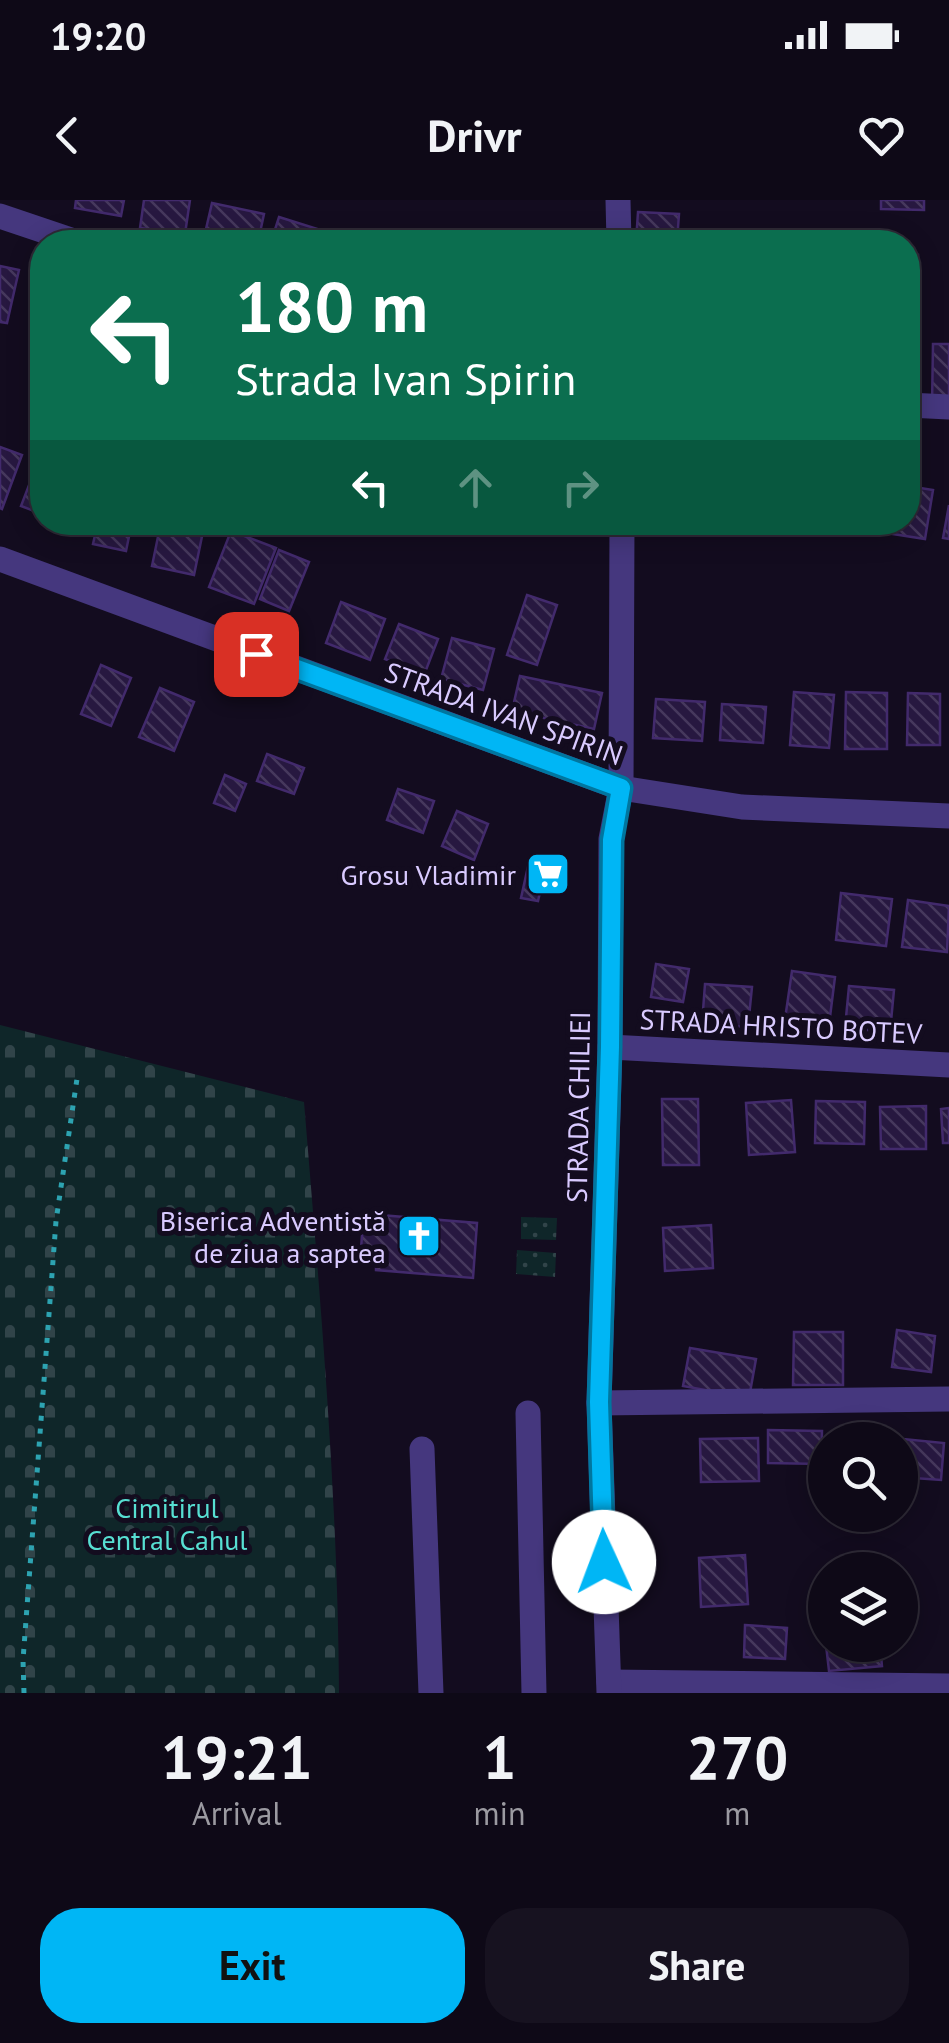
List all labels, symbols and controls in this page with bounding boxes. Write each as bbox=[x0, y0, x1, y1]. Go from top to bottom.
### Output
text: 19:20 bbox=[50, 11, 146, 60]
text: Drivr bbox=[427, 106, 522, 164]
icon: back bbox=[40, 108, 95, 163]
icon: heart bbox=[854, 108, 909, 163]
text: 180 m bbox=[235, 261, 428, 351]
icon: left bbox=[70, 270, 200, 400]
text: Strada Ivan Spirin bbox=[235, 349, 576, 407]
icon: left bbox=[343, 460, 398, 515]
icon: ahead bbox=[448, 460, 503, 515]
icon: right bbox=[553, 460, 608, 515]
pin bbox=[214, 612, 299, 697]
icon: arrive bbox=[229, 627, 284, 682]
street label: STRADA IVAN SPIRIN bbox=[380, 653, 628, 773]
supermarket icon: Grosu Vladimir bbox=[525, 851, 571, 897]
place label: Grosu Vladimir bbox=[341, 856, 516, 893]
street label: STRADA HRISTO BOTEV bbox=[639, 1000, 923, 1052]
street label: STRADA CHILIEI bbox=[558, 1011, 598, 1203]
place label: Biserica Adventistă de ziua a saptea bbox=[160, 1202, 386, 1271]
church icon: Biserica Adventistă de ziua a saptea bbox=[396, 1213, 442, 1259]
map controls bbox=[808, 1422, 918, 1662]
button: search bbox=[808, 1422, 918, 1532]
park label: Cimitirul Central Cahul bbox=[86, 1489, 248, 1558]
position arrow bbox=[552, 1510, 656, 1614]
button: layers bbox=[808, 1552, 918, 1662]
text: 19:21 bbox=[161, 1718, 313, 1796]
text: 1 bbox=[483, 1718, 517, 1796]
text: 270 bbox=[686, 1718, 788, 1796]
text: Arrival bbox=[192, 1792, 282, 1834]
text: min bbox=[474, 1792, 526, 1834]
text: m bbox=[724, 1792, 750, 1834]
button: Exit bbox=[40, 1908, 465, 2023]
button: Share bbox=[485, 1908, 909, 2023]

